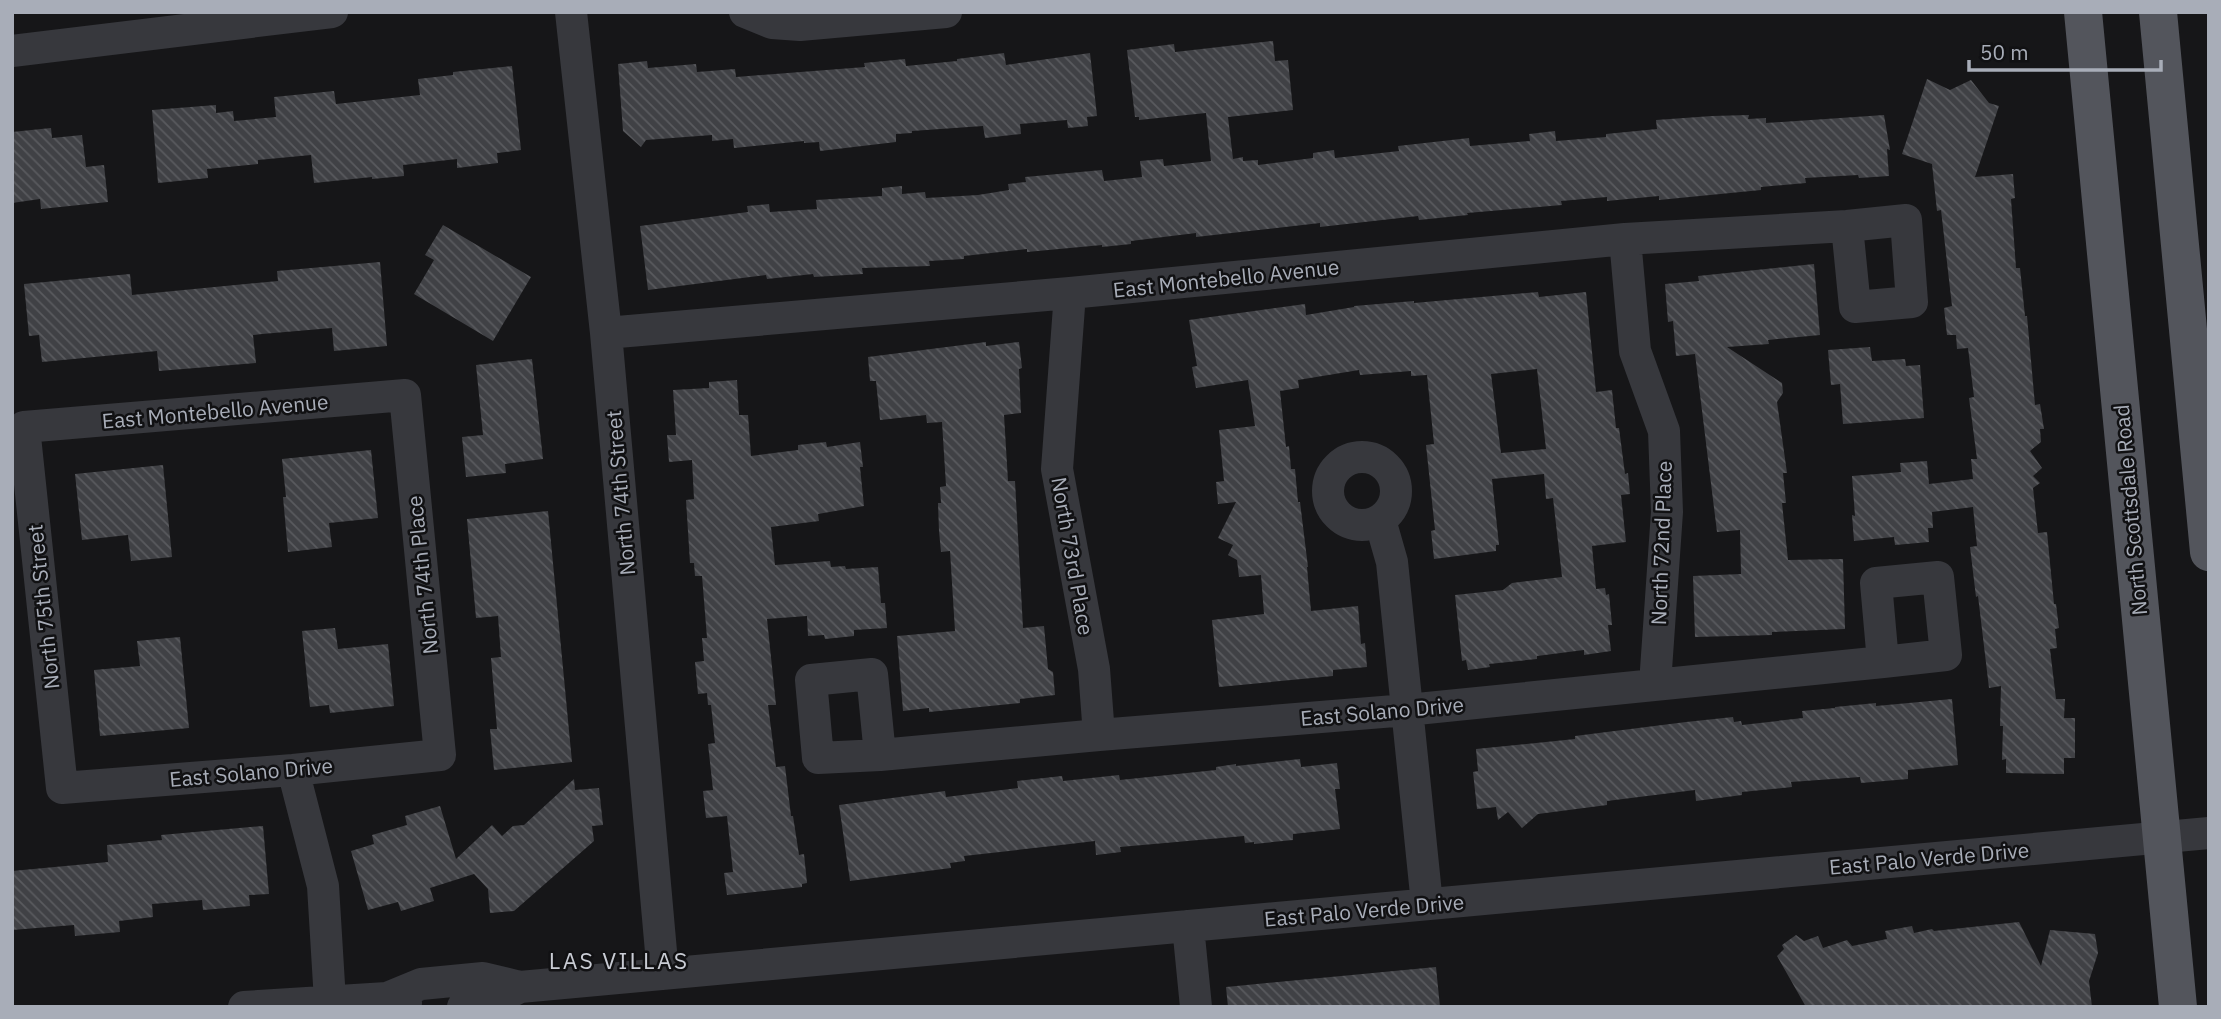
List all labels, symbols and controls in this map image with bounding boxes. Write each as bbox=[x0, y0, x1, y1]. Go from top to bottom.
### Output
scale bar bbox=[1969, 28, 2162, 72]
text: 50 m bbox=[1980, 38, 2029, 66]
street label: East Montebello Avenue bbox=[1112, 252, 1340, 304]
street label: East Montebello Avenue bbox=[101, 387, 329, 435]
street label: North Scottsdale Road bbox=[2107, 403, 2153, 617]
street label: North 74th Street bbox=[599, 409, 641, 577]
street label: North 72nd Place bbox=[1644, 460, 1678, 626]
street label: North 73rd Place bbox=[1045, 475, 1101, 637]
street label: North 74th Place bbox=[400, 494, 444, 656]
street label: North 75th Street bbox=[20, 523, 66, 691]
street label: East Solano Drive bbox=[1299, 690, 1465, 732]
street label: East Solano Drive bbox=[168, 751, 334, 793]
street label: East Palo Verde Drive bbox=[1828, 835, 2030, 881]
street label: East Palo Verde Drive bbox=[1263, 887, 1465, 933]
district label: LAS VILLAS bbox=[549, 945, 689, 975]

